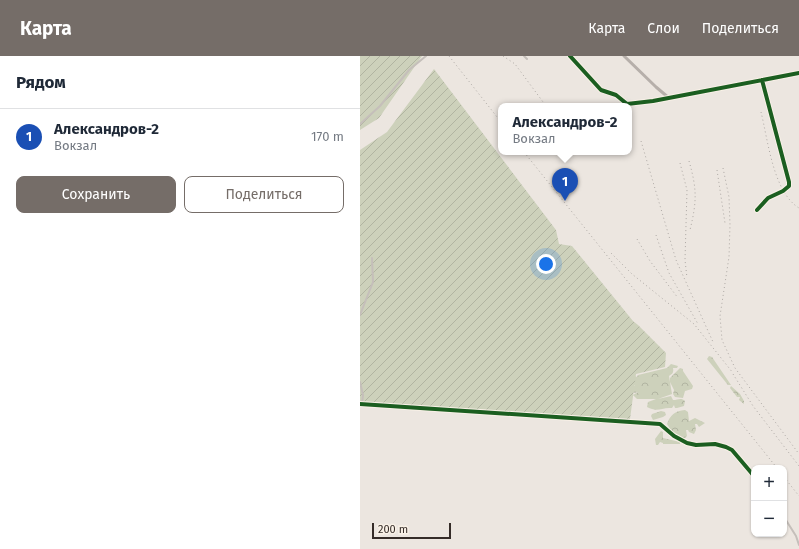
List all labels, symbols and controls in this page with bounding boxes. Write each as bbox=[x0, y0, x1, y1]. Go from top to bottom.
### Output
text: Карта bbox=[20, 17, 72, 40]
text: Карта bbox=[588, 20, 625, 37]
text: Слои bbox=[647, 20, 680, 37]
text: Поделиться bbox=[702, 20, 779, 37]
text: Рядом bbox=[16, 72, 66, 93]
popup bbox=[498, 103, 632, 155]
text: Александров-2 bbox=[512, 113, 618, 131]
text: Александров-2 bbox=[54, 120, 159, 138]
text: 1 bbox=[26, 129, 32, 144]
text: 170 m bbox=[311, 129, 344, 144]
text: Вокзал bbox=[512, 131, 556, 146]
text: Вокзал bbox=[54, 138, 97, 153]
pin: 1 bbox=[552, 168, 578, 201]
button: Сохранить bbox=[16, 176, 176, 213]
button: Поделиться bbox=[184, 176, 344, 213]
your location bbox=[536, 254, 556, 274]
map controls bbox=[751, 465, 787, 537]
button: + bbox=[751, 465, 787, 501]
button: − bbox=[751, 501, 787, 537]
scale bar bbox=[372, 521, 451, 540]
text: 200 m bbox=[378, 523, 408, 536]

